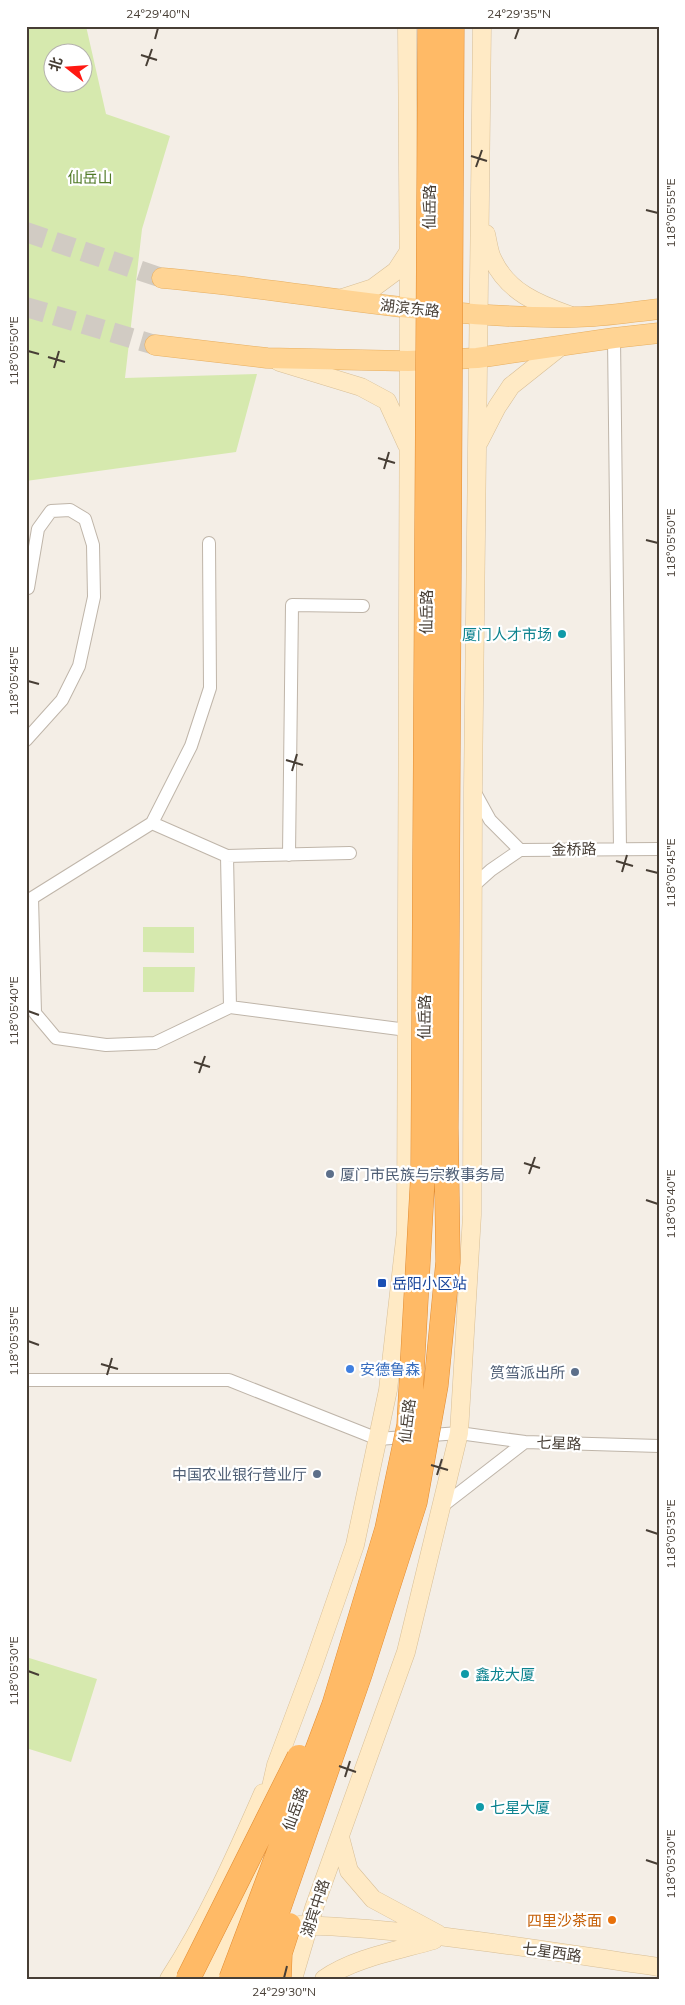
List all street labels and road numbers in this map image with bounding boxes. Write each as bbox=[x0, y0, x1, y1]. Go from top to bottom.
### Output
street label: 仙岳路 bbox=[420, 184, 439, 230]
street label: 湖滨东路 bbox=[379, 295, 441, 321]
street label: 仙岳路 bbox=[417, 589, 436, 635]
street label: 金桥路 bbox=[551, 839, 597, 859]
street label: 仙岳路 bbox=[415, 994, 434, 1040]
street label: 仙岳路 bbox=[395, 1398, 419, 1444]
street label: 七星路 bbox=[536, 1433, 582, 1453]
street label: 仙岳路 bbox=[278, 1785, 312, 1833]
street label: 湖宾中路 bbox=[297, 1877, 333, 1939]
street label: 七星西路 bbox=[521, 1938, 583, 1966]

